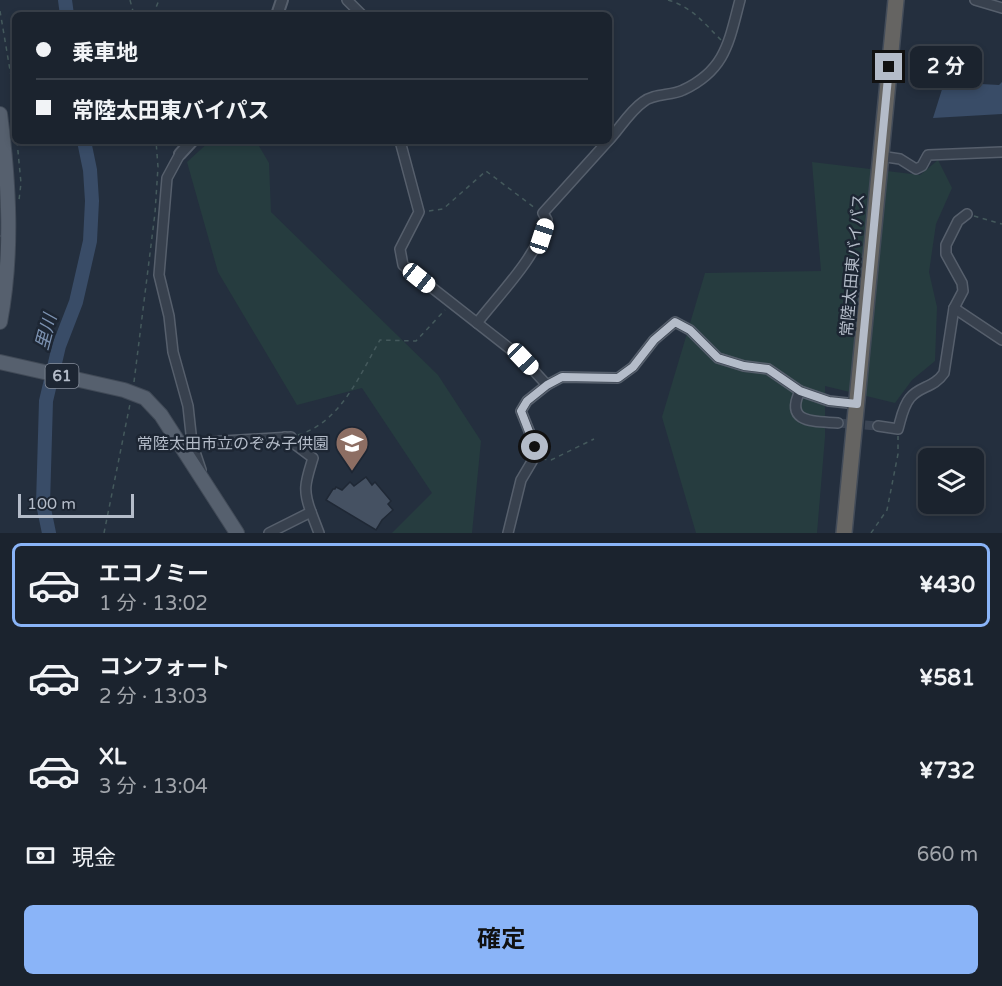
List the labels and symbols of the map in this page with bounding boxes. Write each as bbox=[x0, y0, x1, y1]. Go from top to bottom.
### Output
callout: 2 分 bbox=[910, 46, 982, 88]
route end bbox=[875, 53, 902, 80]
street label: 常陸太田東バイパス bbox=[837, 193, 869, 338]
car bbox=[528, 216, 556, 256]
car bbox=[399, 260, 439, 296]
water label: 里川 bbox=[31, 310, 62, 352]
car bbox=[504, 340, 542, 378]
road number: 61 bbox=[46, 364, 78, 388]
school or university icon: 常陸太田市立のぞみ子供園 bbox=[334, 425, 370, 472]
route start bbox=[521, 433, 548, 460]
place label: 常陸太田市立のぞみ子供園 bbox=[137, 434, 329, 454]
scale bar bbox=[18, 491, 134, 518]

